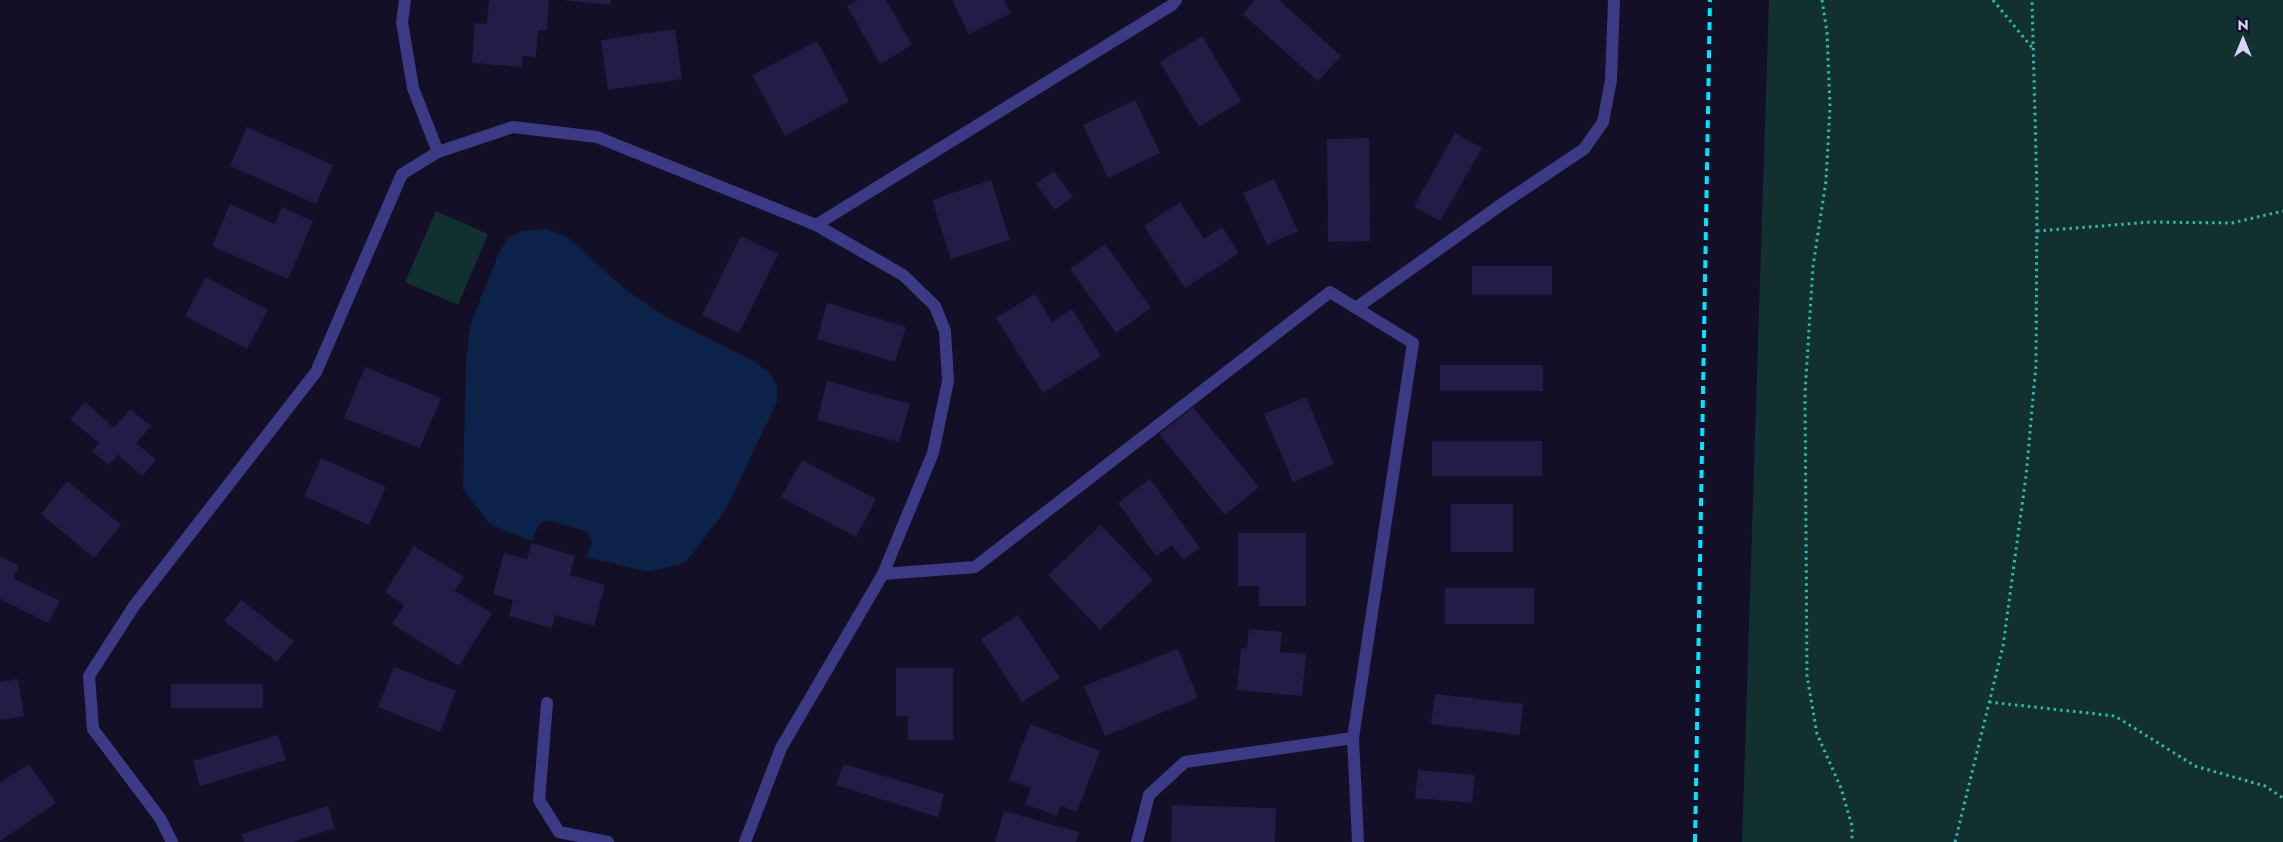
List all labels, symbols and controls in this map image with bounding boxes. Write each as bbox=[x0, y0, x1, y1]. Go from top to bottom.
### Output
north arrow bbox=[2218, 15, 2268, 65]
text: N bbox=[2237, 15, 2249, 35]

